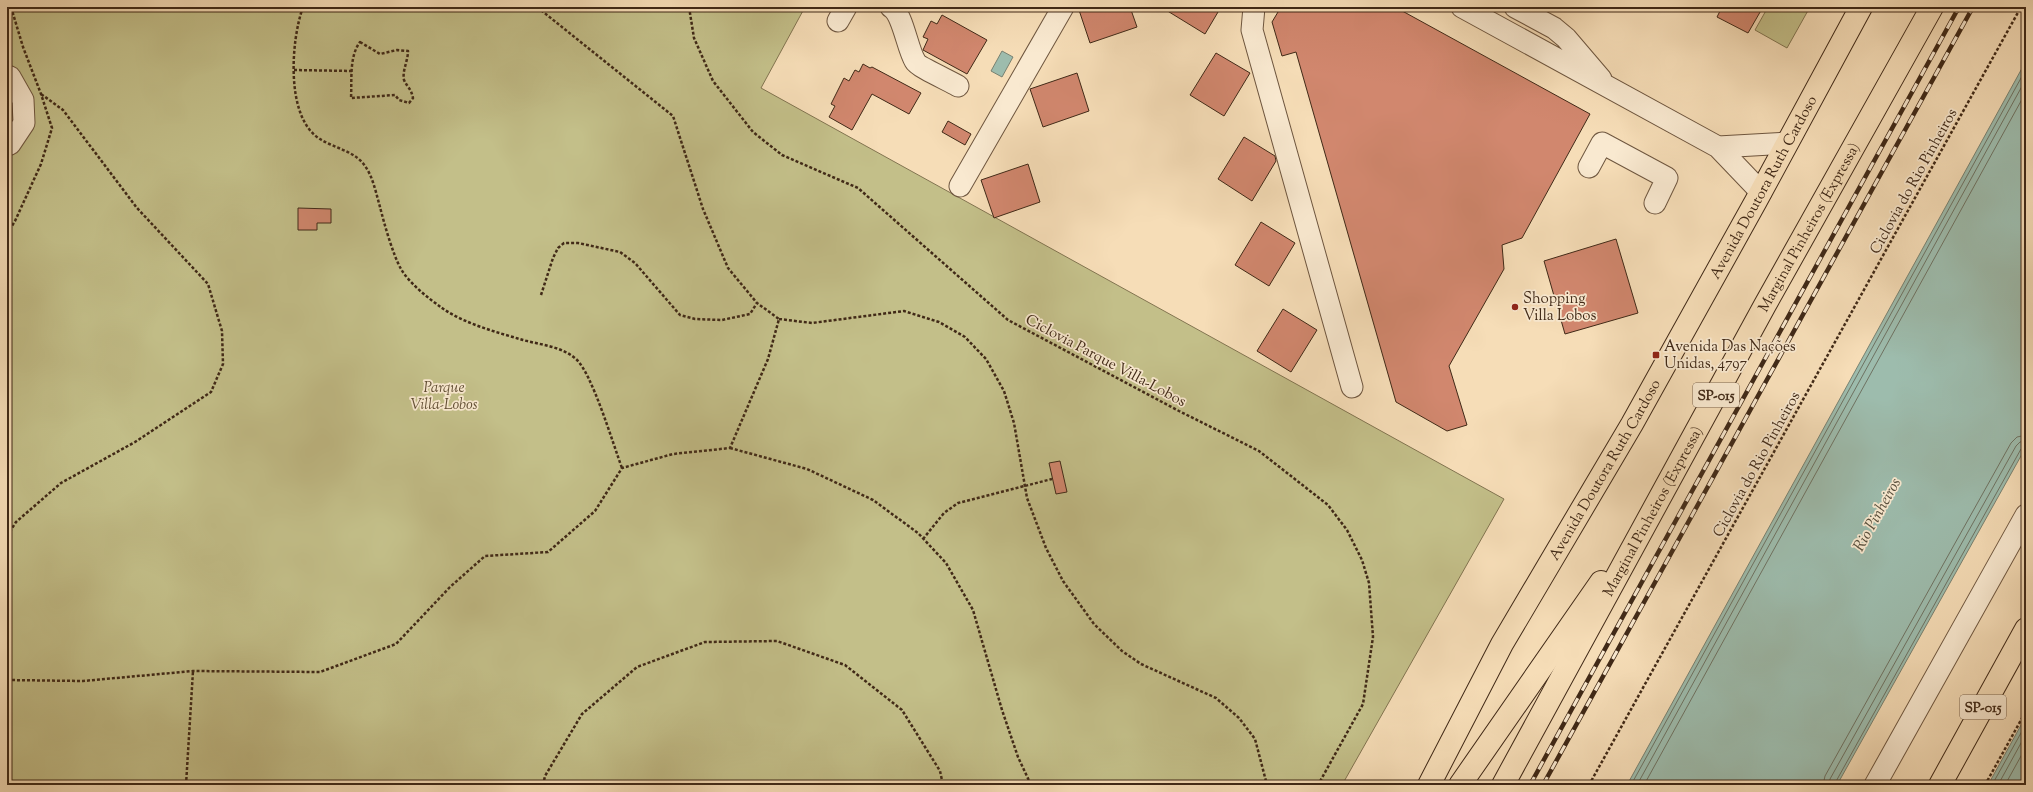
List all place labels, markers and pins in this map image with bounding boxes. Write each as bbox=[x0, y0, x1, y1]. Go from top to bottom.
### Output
place label: Shopping Villa Lobos bbox=[1523, 289, 1596, 327]
marker: Shopping Villa Lobos bbox=[1510, 302, 1520, 312]
place label: Avenida Das Nações Unidas, 4797 bbox=[1664, 337, 1796, 375]
marker: Avenida Das Nações Unidas, 4797 bbox=[1651, 350, 1661, 360]

